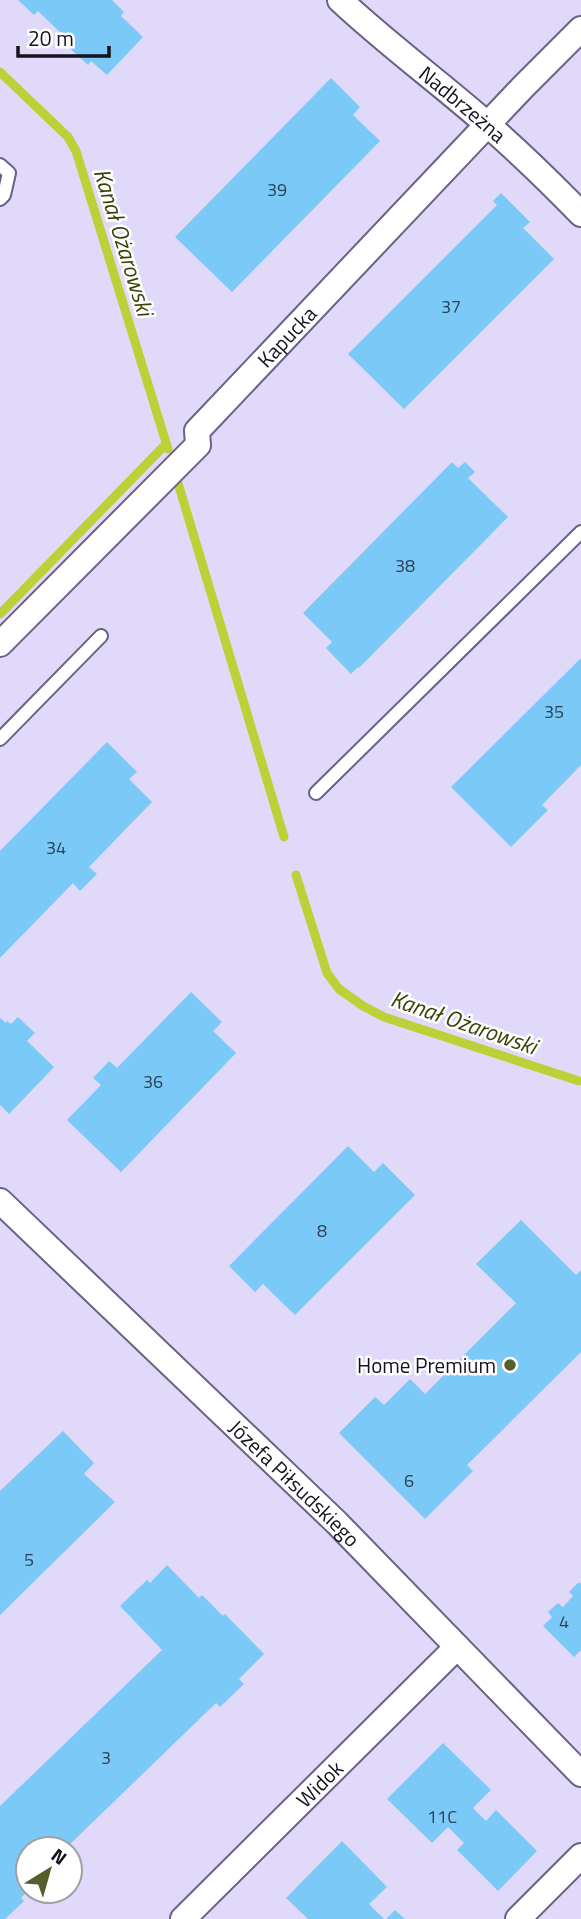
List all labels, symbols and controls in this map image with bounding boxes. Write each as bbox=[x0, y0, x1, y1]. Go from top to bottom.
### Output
scale bar bbox=[18, 14, 108, 58]
text: 20 m bbox=[28, 22, 74, 54]
street label: Nadbrzeżna bbox=[412, 58, 514, 151]
water label: Kanał Ożarowski bbox=[85, 164, 164, 322]
house number: 39 bbox=[267, 176, 287, 203]
house number: 37 bbox=[441, 293, 461, 320]
street label: Kapucka bbox=[249, 298, 324, 374]
house number: 38 bbox=[395, 552, 415, 579]
house number: 35 bbox=[544, 698, 564, 725]
house number: 34 bbox=[46, 834, 66, 861]
water label: Kanał Ożarowski bbox=[386, 981, 544, 1064]
house number: 36 bbox=[143, 1068, 163, 1095]
house number: 8 bbox=[317, 1217, 327, 1244]
place label: Home Premium bbox=[357, 1349, 496, 1381]
marker: Home Premium bbox=[502, 1357, 518, 1373]
street label: Józefa Piłsudskiego bbox=[222, 1412, 368, 1554]
house number: 6 bbox=[404, 1467, 414, 1494]
house number: 5 bbox=[24, 1546, 34, 1573]
house number: 4 bbox=[559, 1608, 569, 1635]
house number: 3 bbox=[101, 1744, 111, 1771]
street label: Widok bbox=[288, 1753, 350, 1815]
house number: 11C bbox=[427, 1803, 457, 1830]
north arrow bbox=[14, 1835, 84, 1905]
text: N bbox=[46, 1840, 74, 1872]

